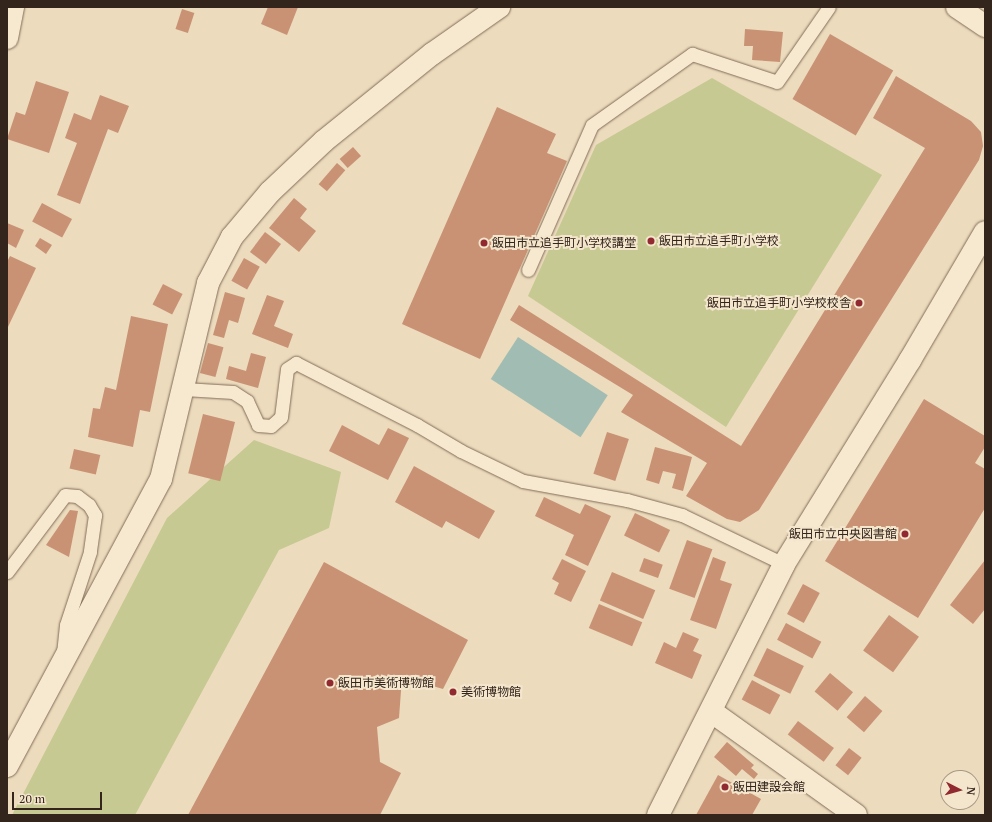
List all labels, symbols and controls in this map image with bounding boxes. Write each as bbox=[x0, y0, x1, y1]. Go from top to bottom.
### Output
place label: 飯田市立追手町小学校 bbox=[659, 234, 779, 248]
place label: 飯田市立追手町小学校講堂 bbox=[492, 236, 636, 250]
marker: 飯田市立追手町小学校 bbox=[646, 236, 656, 246]
marker: 飯田市立追手町小学校講堂 bbox=[479, 238, 489, 248]
place label: 飯田市立追手町小学校校舎 bbox=[707, 296, 851, 310]
marker: 飯田市立追手町小学校校舎 bbox=[854, 298, 864, 308]
place label: 飯田市立中央図書館 bbox=[789, 527, 897, 541]
marker: 飯田市立中央図書館 bbox=[900, 529, 910, 539]
place label: 飯田市美術博物館 bbox=[338, 676, 434, 690]
marker: 飯田市美術博物館 bbox=[325, 678, 335, 688]
place label: 美術博物館 bbox=[461, 685, 521, 699]
marker: 美術博物館 bbox=[448, 687, 458, 697]
north arrow bbox=[940, 770, 980, 810]
place label: 飯田建設会館 bbox=[733, 780, 805, 794]
marker: 飯田建設会館 bbox=[720, 782, 730, 792]
scale bar bbox=[14, 784, 104, 810]
text: N bbox=[964, 786, 978, 796]
text: 20 m bbox=[19, 791, 45, 806]

